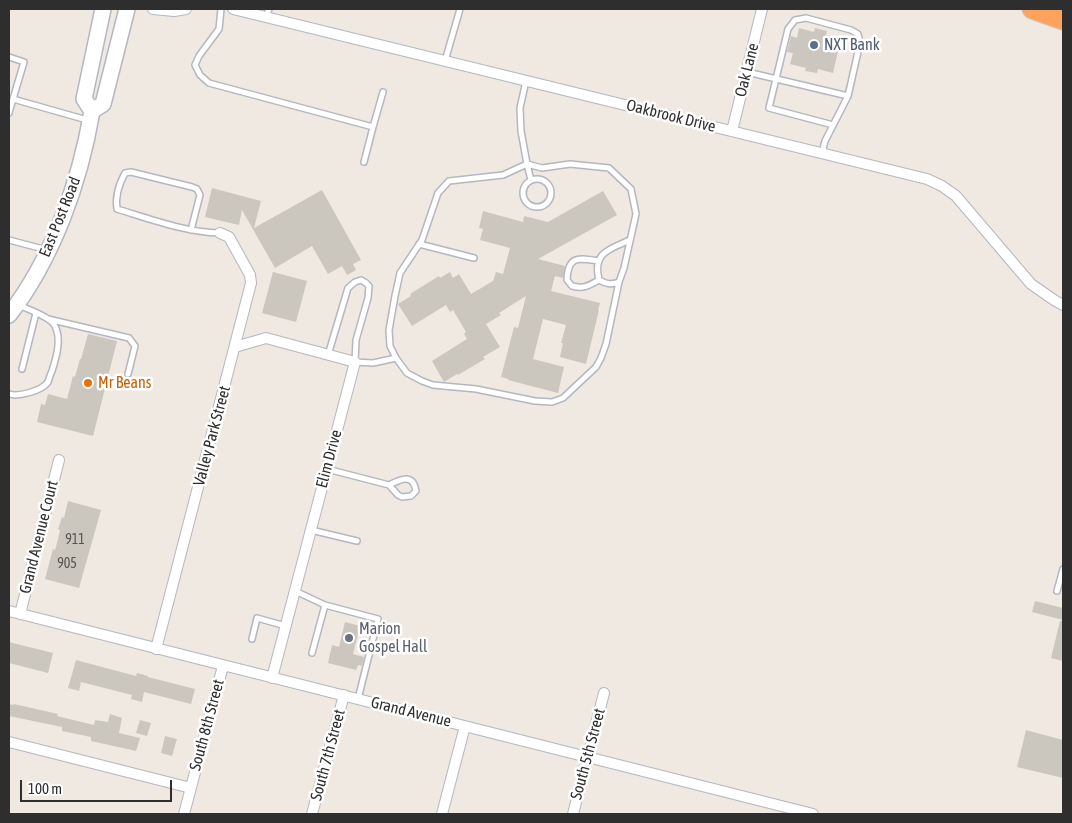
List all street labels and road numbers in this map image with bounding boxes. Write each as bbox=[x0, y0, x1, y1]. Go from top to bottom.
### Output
street label: Oak Lane bbox=[731, 41, 763, 99]
street label: Oakbrook Drive bbox=[624, 96, 718, 136]
street label: East Post Road bbox=[35, 174, 85, 260]
street label: Valley Park Street bbox=[189, 384, 235, 488]
street label: Elim Drive bbox=[312, 428, 346, 490]
street label: Grand Avenue Court bbox=[16, 478, 62, 596]
street label: South 8th Street bbox=[186, 677, 228, 773]
street label: Grand Avenue bbox=[369, 693, 453, 731]
street label: South 5th Street bbox=[567, 706, 609, 802]
street label: South 7th Street bbox=[307, 707, 349, 803]

